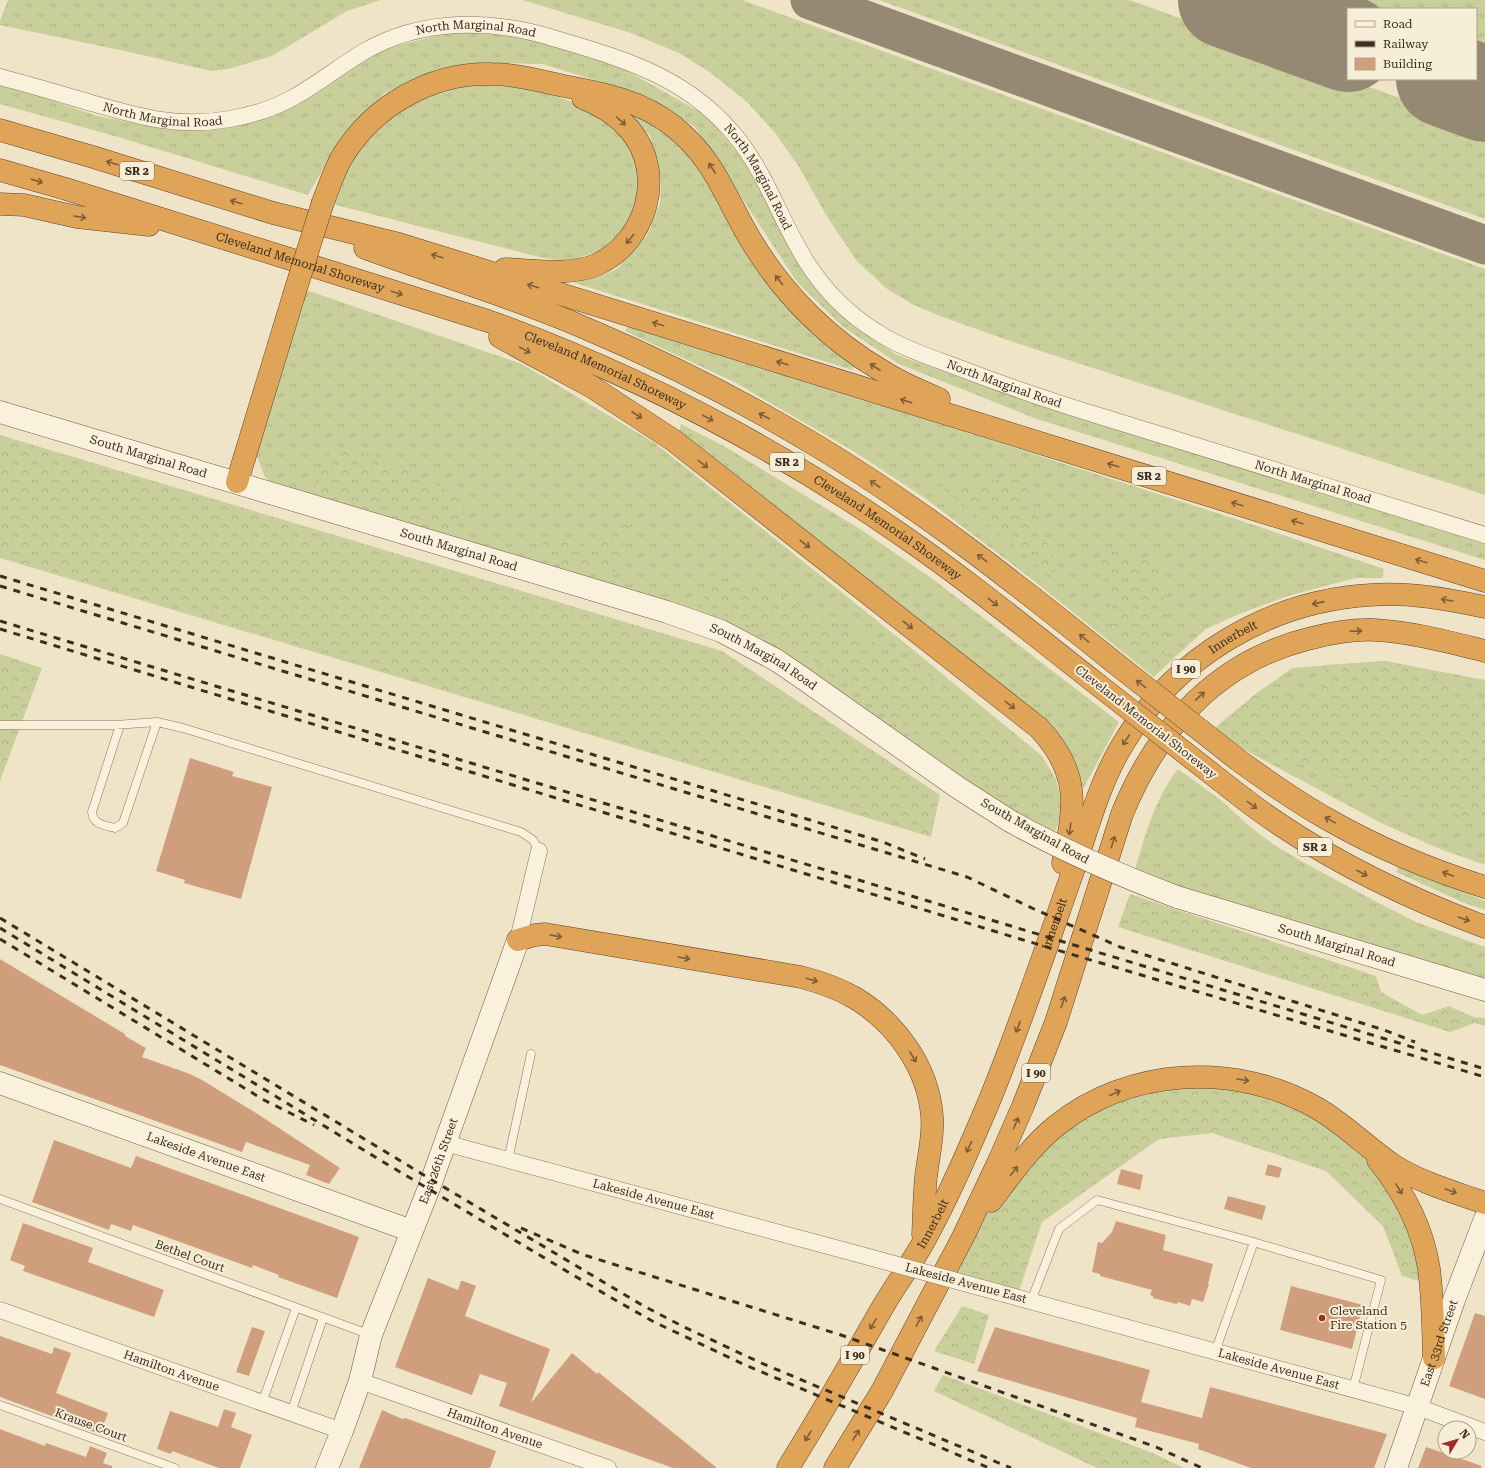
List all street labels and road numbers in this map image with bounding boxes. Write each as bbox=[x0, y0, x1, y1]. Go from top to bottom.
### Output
street label: North Marginal Road bbox=[414, 18, 538, 40]
street label: North Marginal Road bbox=[102, 100, 224, 129]
street label: North Marginal Road bbox=[721, 121, 795, 233]
road number: SR 2 bbox=[120, 162, 154, 180]
street label: Cleveland Memorial Shoreway bbox=[214, 229, 387, 295]
street label: Cleveland Memorial Shoreway bbox=[522, 328, 689, 413]
street label: North Marginal Road bbox=[945, 357, 1064, 411]
street label: South Marginal Road bbox=[88, 432, 209, 481]
road number: SR 2 bbox=[770, 453, 804, 471]
street label: North Marginal Road bbox=[1253, 457, 1373, 507]
road number: SR 2 bbox=[1132, 467, 1166, 485]
street label: Cleveland Memorial Shoreway bbox=[811, 472, 965, 583]
street label: South Marginal Road bbox=[399, 525, 519, 574]
street label: Innerbelt bbox=[1206, 617, 1260, 657]
street label: South Marginal Road bbox=[708, 621, 820, 693]
road number: I 90 bbox=[1172, 660, 1200, 678]
street label: Cleveland Memorial Shoreway bbox=[1072, 662, 1220, 782]
street label: South Marginal Road bbox=[978, 795, 1092, 867]
road number: SR 2 bbox=[1298, 838, 1332, 856]
street label: Innerbelt bbox=[1039, 896, 1070, 952]
street label: South Marginal Road bbox=[1277, 921, 1397, 970]
road number: I 90 bbox=[1022, 1064, 1050, 1082]
street label: East 26th Street bbox=[416, 1116, 461, 1206]
street label: Lakeside Avenue East bbox=[145, 1129, 268, 1185]
street label: Lakeside Avenue East bbox=[591, 1176, 716, 1222]
street label: Innerbelt bbox=[914, 1196, 952, 1251]
street label: Bethel Court bbox=[153, 1237, 227, 1275]
street label: Lakeside Avenue East bbox=[904, 1260, 1029, 1306]
street label: East 33rd Street bbox=[1418, 1297, 1461, 1389]
road number: I 90 bbox=[841, 1346, 869, 1364]
street label: Lakeside Avenue East bbox=[1216, 1346, 1341, 1392]
street label: Hamilton Avenue bbox=[122, 1347, 222, 1394]
street label: Krause Court bbox=[53, 1405, 130, 1445]
street label: Hamilton Avenue bbox=[445, 1405, 545, 1452]

